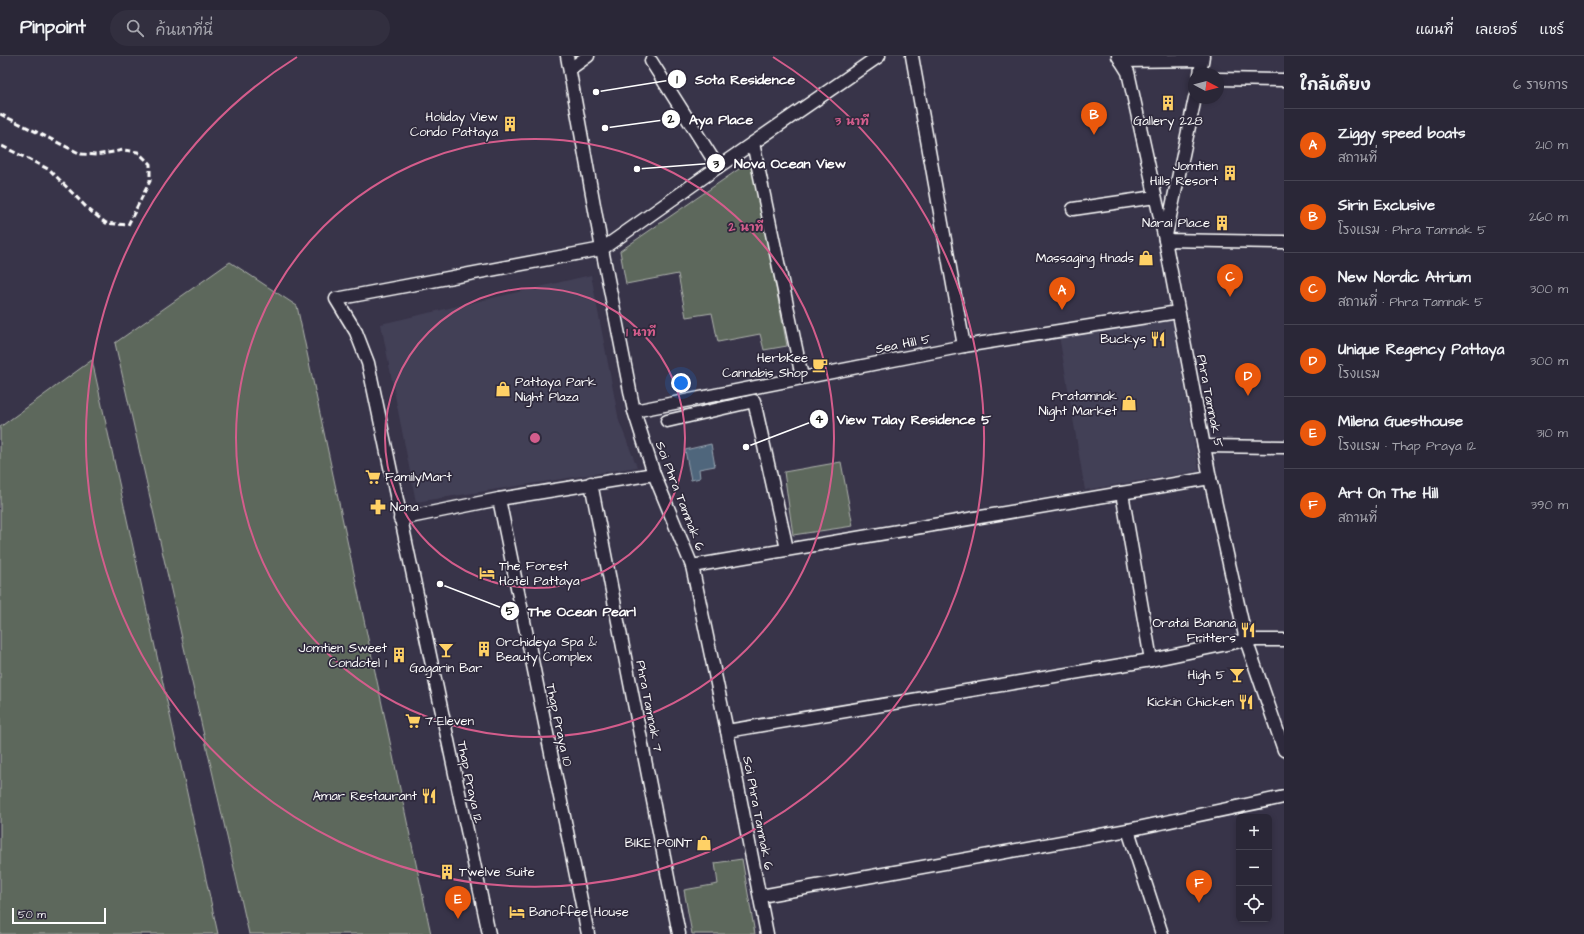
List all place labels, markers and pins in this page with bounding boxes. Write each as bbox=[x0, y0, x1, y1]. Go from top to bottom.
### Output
callout: Sota Residence bbox=[667, 66, 803, 92]
building icon: Gallery 228 bbox=[1159, 94, 1177, 112]
pin: B bbox=[1081, 102, 1107, 135]
callout: Aya Place bbox=[661, 106, 761, 132]
place label: Holiday View Condo Pattaya bbox=[410, 108, 498, 142]
place label: Gallery 228 bbox=[1133, 112, 1203, 131]
building icon: Holiday View Condo Pattaya bbox=[501, 115, 519, 133]
callout: Nova Ocean View bbox=[706, 150, 854, 176]
place label: Jomtien Hills Resort bbox=[1150, 157, 1219, 190]
building icon: Jomtien Hills Resort bbox=[1221, 164, 1239, 182]
place label: Narai Place bbox=[1142, 214, 1210, 232]
building icon: Narai Place bbox=[1213, 214, 1231, 232]
place label: Massaging Hnads bbox=[1036, 249, 1134, 268]
shop icon: Massaging Hnads bbox=[1137, 249, 1155, 267]
pin: C bbox=[1217, 264, 1243, 297]
pin: A bbox=[1049, 277, 1075, 310]
place label: Buckys bbox=[1100, 330, 1146, 349]
restaurant icon: Buckys bbox=[1149, 330, 1167, 348]
place label: HerbKee Cannabis Shop bbox=[722, 349, 808, 382]
cafe icon: HerbKee Cannabis Shop bbox=[811, 356, 829, 374]
pin: D bbox=[1235, 363, 1261, 396]
place label: Pattaya Park Night Plaza bbox=[515, 373, 596, 407]
shop icon: Pattaya Park Night Plaza bbox=[494, 380, 512, 398]
place label: Pratamnak Night Market bbox=[1038, 387, 1118, 421]
shop icon: Pratamnak Night Market bbox=[1120, 394, 1138, 412]
callout: View Talay Residence 5 bbox=[809, 406, 1000, 432]
centre of rings bbox=[528, 431, 542, 445]
supermarket icon: FamilyMart bbox=[364, 468, 382, 486]
place label: FamilyMart bbox=[385, 468, 452, 487]
pharmacy icon: Nona bbox=[369, 498, 387, 516]
place label: Nona bbox=[390, 498, 419, 516]
place label: The Forest Hotel Pattaya bbox=[499, 557, 580, 591]
hotel icon: The Forest Hotel Pattaya bbox=[478, 564, 496, 582]
callout: The Ocean Pearl bbox=[500, 598, 644, 624]
place label: Oratai Banana Fritters bbox=[1152, 614, 1236, 647]
restaurant icon: Oratai Banana Fritters bbox=[1239, 621, 1257, 639]
place label: Orchideya Spa & Beauty Complex bbox=[496, 633, 598, 667]
place label: Jomtien Sweet Condotel 1 bbox=[299, 639, 388, 672]
building icon: Orchideya Spa & Beauty Complex bbox=[475, 640, 493, 658]
bar icon: Gagarin Bar bbox=[437, 641, 455, 659]
building icon: Jomtien Sweet Condotel 1 bbox=[390, 646, 408, 664]
place label: Gagarin Bar bbox=[410, 659, 482, 678]
place label: High 5 bbox=[1188, 666, 1225, 685]
bar icon: High 5 bbox=[1228, 666, 1246, 684]
place label: Kickin Chicken bbox=[1147, 693, 1234, 711]
restaurant icon: Kickin Chicken bbox=[1237, 693, 1255, 711]
supermarket icon: 7-Eleven bbox=[404, 712, 422, 730]
place label: 7-Eleven bbox=[425, 712, 475, 730]
place label: Amar Restaurant bbox=[313, 787, 418, 805]
restaurant icon: Amar Restaurant bbox=[420, 787, 438, 805]
place label: BIKE POINT bbox=[625, 834, 693, 852]
shop icon: BIKE POINT bbox=[695, 834, 713, 852]
building icon: Twelve Suite bbox=[438, 863, 456, 881]
place label: Twelve Suite bbox=[459, 863, 535, 881]
pin: F bbox=[1186, 870, 1212, 903]
pin: E bbox=[445, 886, 471, 919]
hotel icon: Banoffee House bbox=[508, 903, 526, 921]
place label: Banoffee House bbox=[529, 903, 629, 921]

